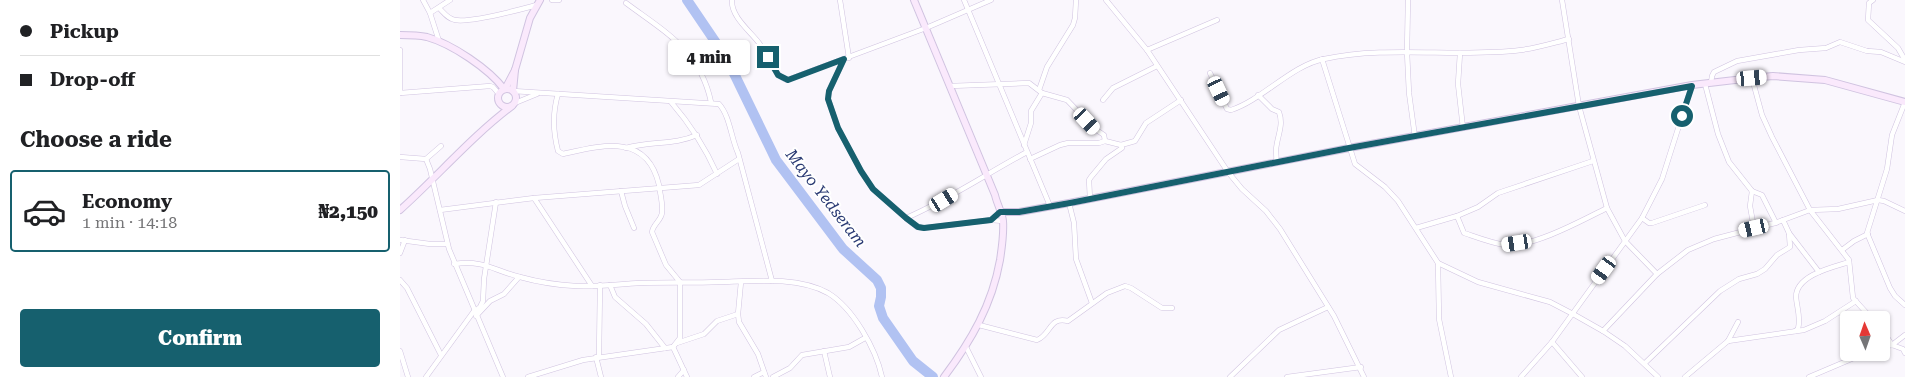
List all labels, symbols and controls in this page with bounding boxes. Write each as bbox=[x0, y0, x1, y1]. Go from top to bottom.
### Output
text: Pickup bbox=[50, 20, 119, 43]
callout: 4 min bbox=[668, 40, 750, 74]
route end bbox=[757, 46, 779, 68]
text: 4 min bbox=[687, 48, 731, 67]
text: Drop-off bbox=[50, 68, 135, 91]
car bbox=[1736, 69, 1767, 87]
car bbox=[1205, 74, 1232, 108]
car bbox=[1071, 105, 1102, 137]
route start bbox=[1671, 105, 1693, 127]
text: Choose a ride bbox=[20, 127, 172, 152]
water label: Mayo Yedseram bbox=[781, 144, 870, 251]
car bbox=[927, 186, 960, 214]
icon: car bbox=[22, 189, 67, 234]
text: Economy bbox=[82, 190, 172, 213]
text: ₦2,150 bbox=[318, 200, 378, 223]
text: 1 min · 14:18 bbox=[82, 213, 177, 232]
car bbox=[1737, 217, 1770, 239]
car bbox=[1501, 233, 1532, 253]
car bbox=[1589, 253, 1618, 287]
button: Confirm bbox=[20, 309, 380, 367]
north arrow bbox=[1840, 311, 1890, 361]
map controls bbox=[1840, 311, 1890, 361]

